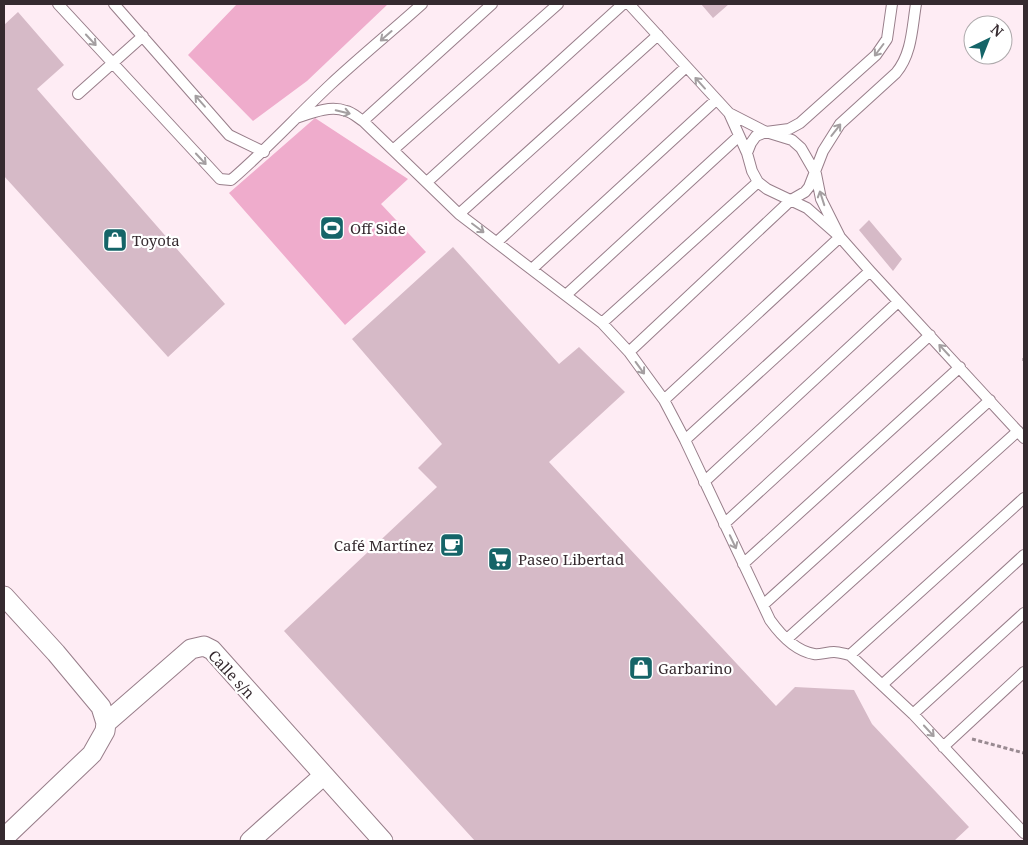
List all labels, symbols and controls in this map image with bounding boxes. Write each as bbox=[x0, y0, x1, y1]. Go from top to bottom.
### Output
north arrow bbox=[963, 15, 1013, 65]
text: N bbox=[987, 19, 1008, 41]
one-way arrow bbox=[379, 30, 392, 42]
one-way arrow bbox=[85, 33, 97, 46]
one-way arrow bbox=[874, 43, 884, 57]
one-way arrow bbox=[695, 76, 706, 89]
one-way arrow bbox=[194, 95, 205, 108]
one-way arrow bbox=[334, 108, 350, 117]
one-way arrow bbox=[831, 123, 841, 137]
one-way arrow bbox=[195, 153, 207, 166]
one-way arrow bbox=[816, 190, 826, 206]
sports icon: Off Side bbox=[319, 215, 345, 241]
place label: Off Side bbox=[350, 218, 406, 238]
one-way arrow bbox=[471, 223, 485, 233]
shop icon: Toyota bbox=[102, 227, 128, 253]
place label: Toyota bbox=[132, 230, 180, 250]
one-way arrow bbox=[938, 344, 950, 357]
one-way arrow bbox=[635, 361, 645, 375]
cafe icon: Café Martínez bbox=[439, 532, 465, 558]
one-way arrow bbox=[728, 534, 738, 549]
place label: Café Martínez bbox=[334, 535, 434, 555]
supermarket icon: Paseo Libertad bbox=[487, 546, 513, 572]
place label: Paseo Libertad bbox=[518, 549, 624, 569]
street label: Calle s/n bbox=[204, 645, 260, 703]
shop icon: Garbarino bbox=[628, 655, 654, 681]
place label: Garbarino bbox=[658, 658, 732, 678]
one-way arrow bbox=[923, 725, 935, 738]

